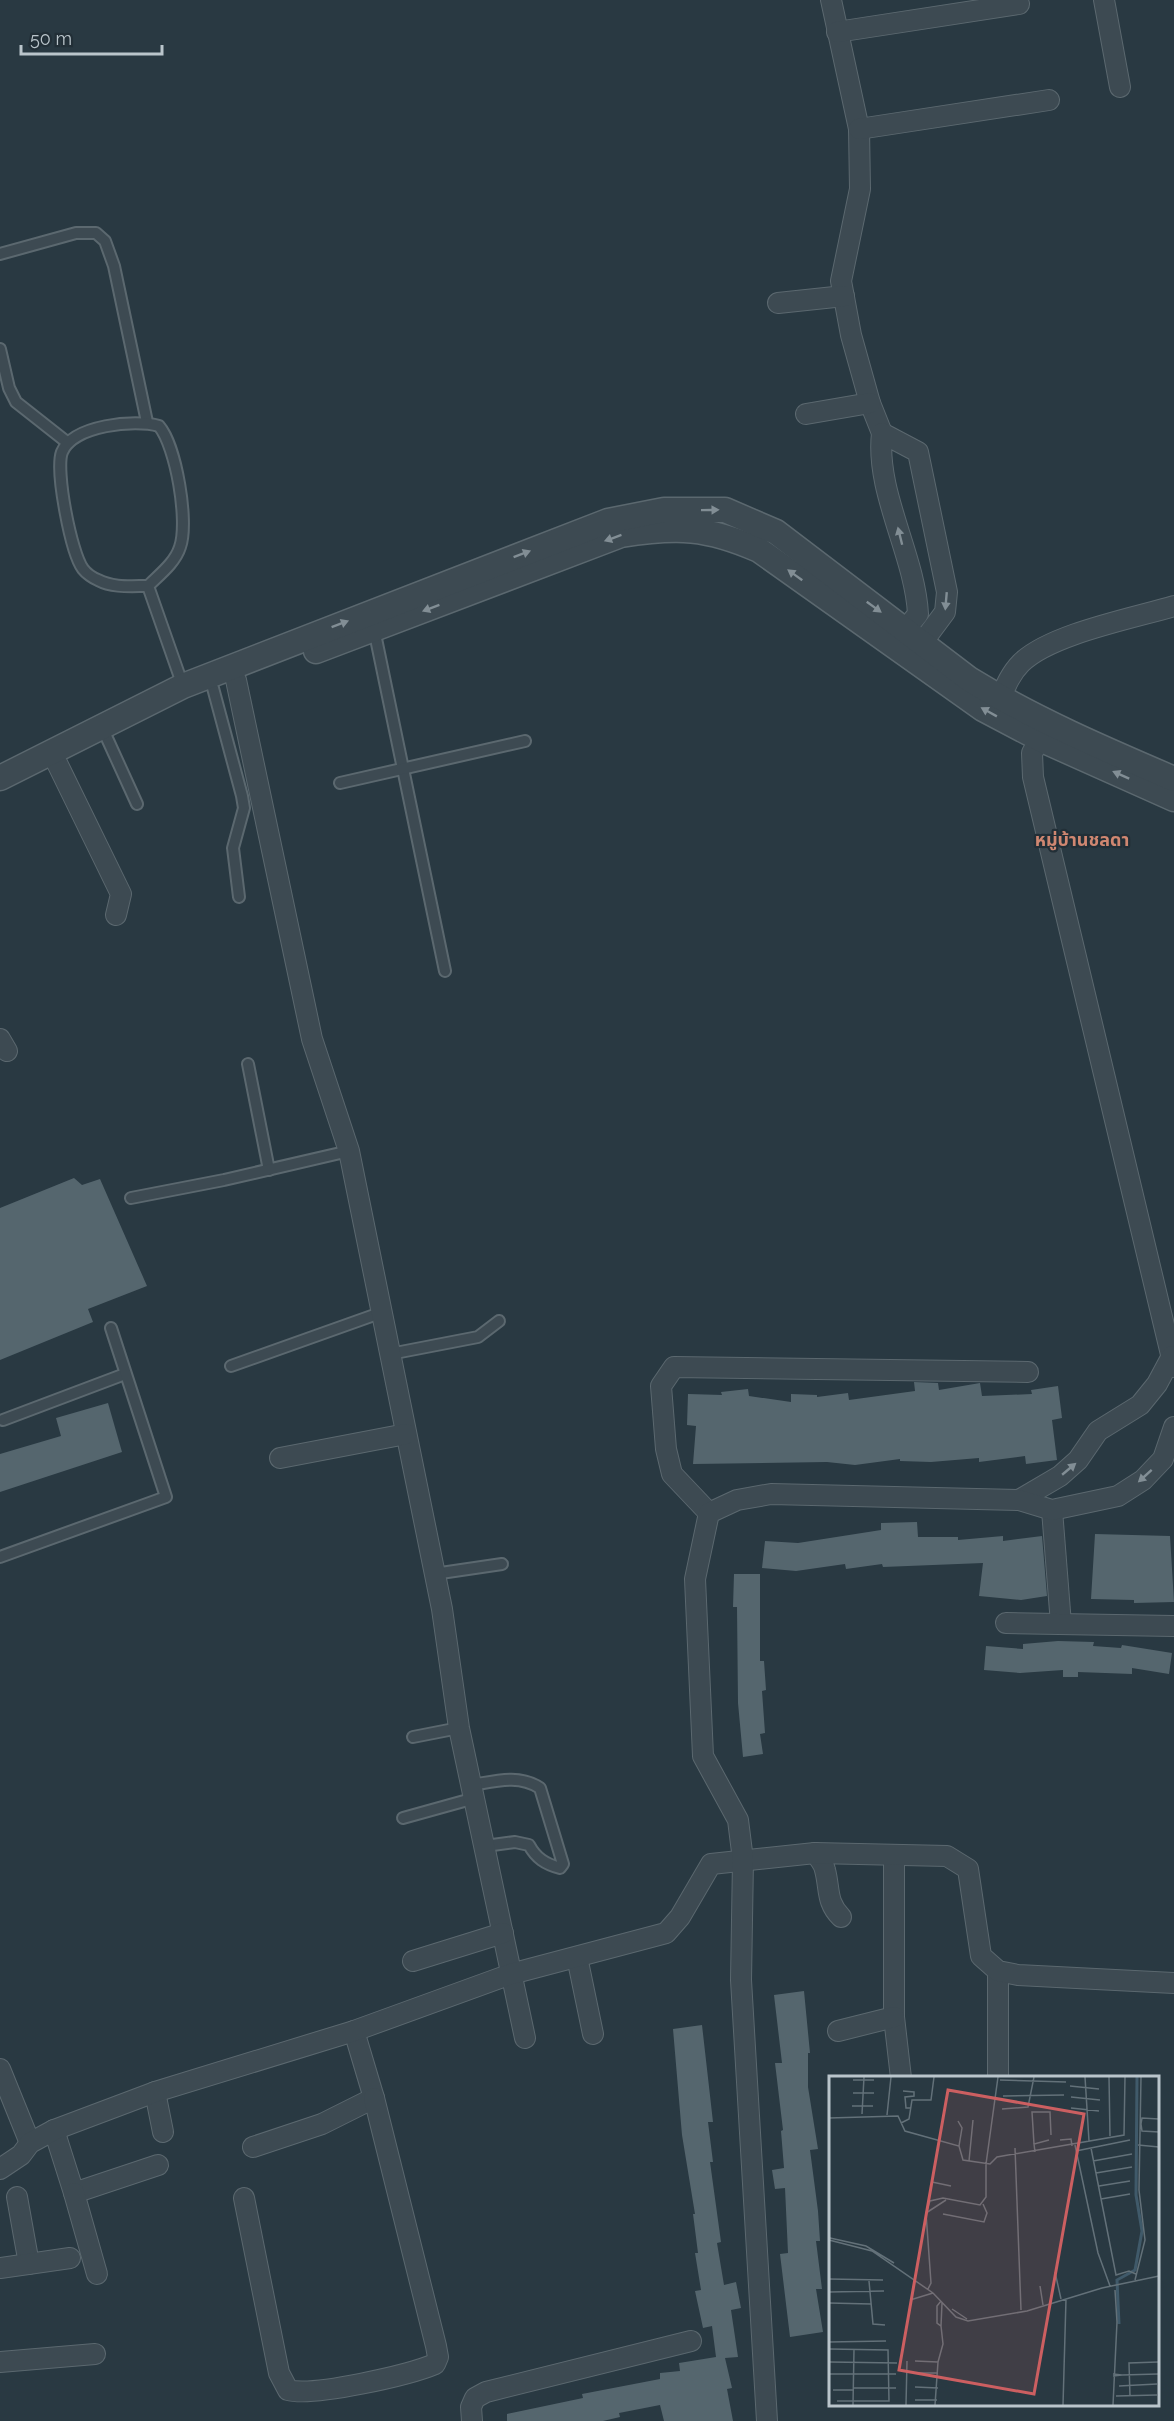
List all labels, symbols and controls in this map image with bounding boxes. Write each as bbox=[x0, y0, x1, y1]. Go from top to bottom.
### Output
scale bar bbox=[21, 18, 162, 56]
text: 50 m bbox=[30, 28, 72, 49]
one-way arrow bbox=[700, 505, 719, 515]
one-way arrow bbox=[895, 527, 905, 546]
one-way arrow bbox=[604, 534, 622, 544]
one-way arrow bbox=[513, 549, 531, 558]
one-way arrow bbox=[788, 570, 803, 582]
one-way arrow bbox=[941, 592, 951, 611]
one-way arrow bbox=[866, 601, 882, 613]
one-way arrow bbox=[422, 603, 440, 613]
one-way arrow bbox=[331, 619, 349, 628]
one-way arrow bbox=[980, 707, 997, 717]
one-way arrow bbox=[1112, 771, 1129, 780]
district label: หมู่บ้านชลดา bbox=[1035, 829, 1129, 851]
one-way arrow bbox=[1061, 1462, 1077, 1475]
one-way arrow bbox=[1138, 1469, 1153, 1483]
inset map bbox=[829, 2076, 1159, 2406]

